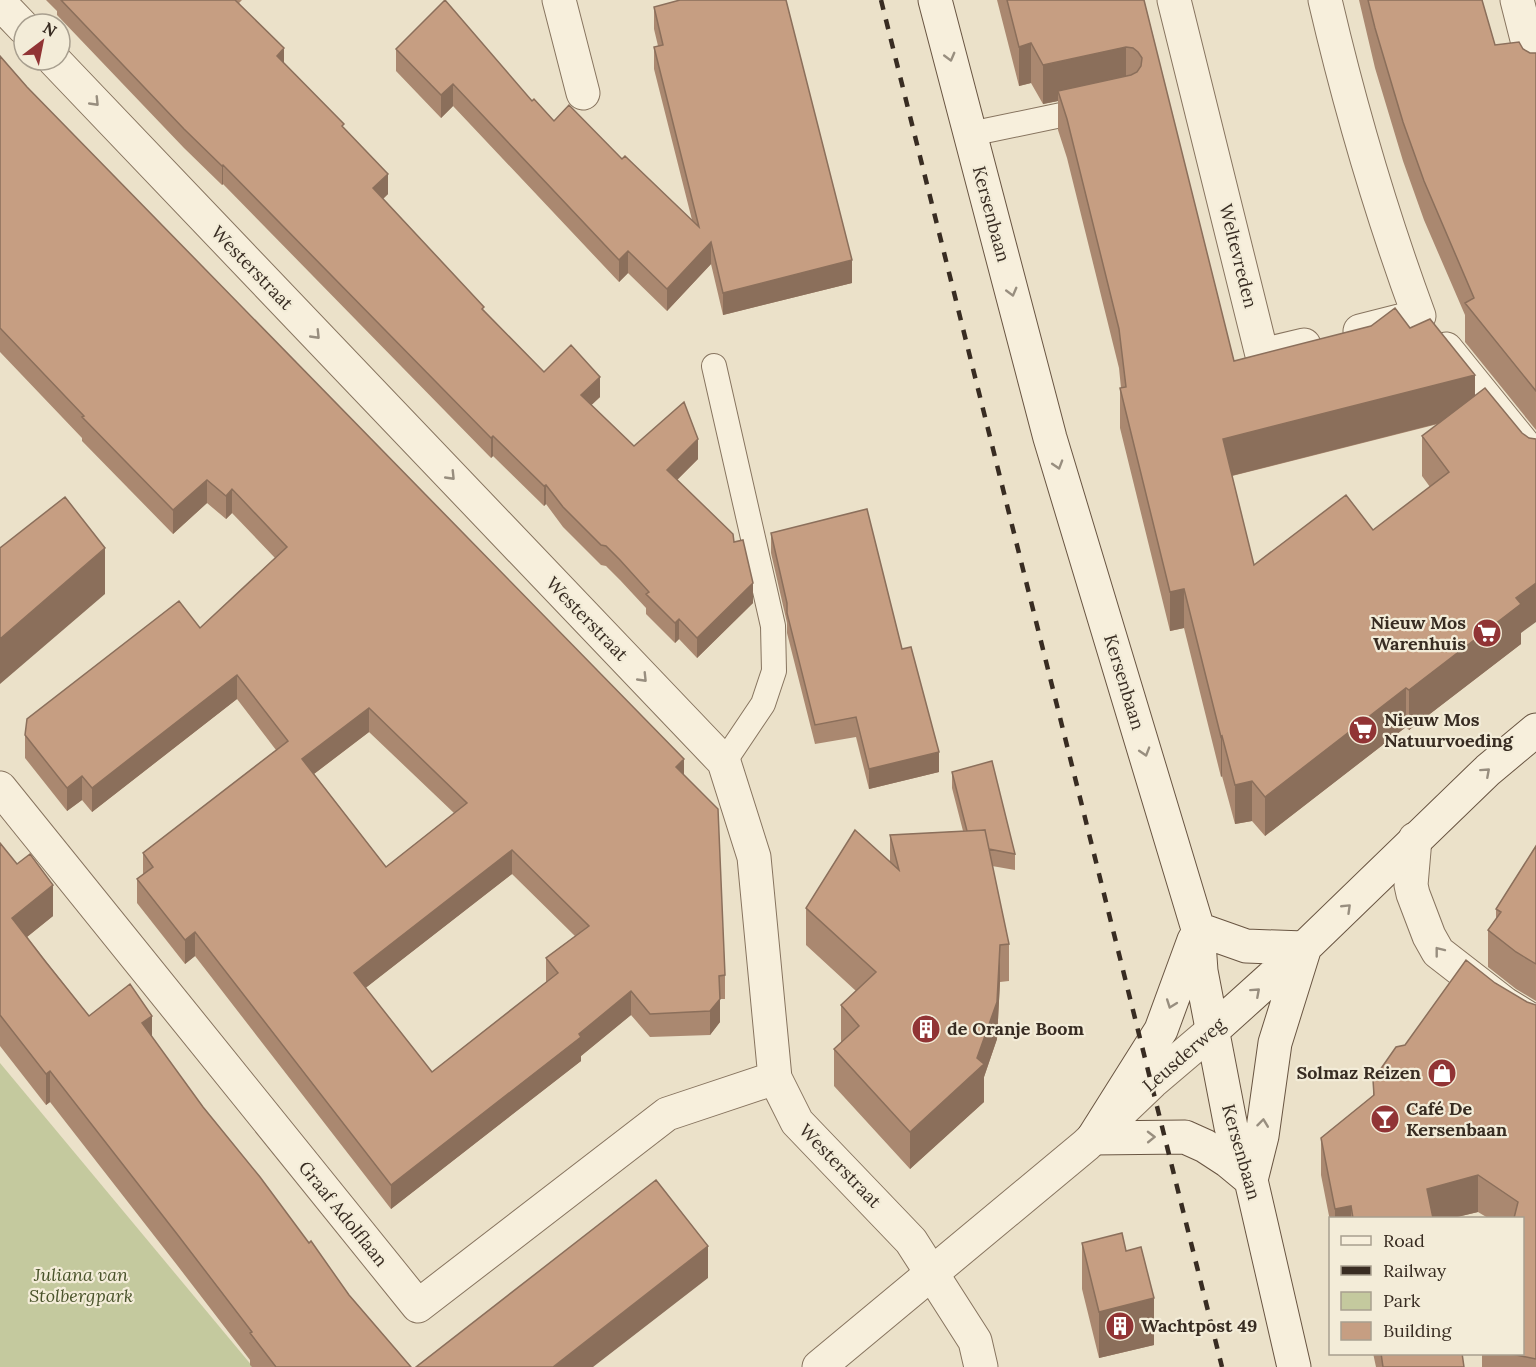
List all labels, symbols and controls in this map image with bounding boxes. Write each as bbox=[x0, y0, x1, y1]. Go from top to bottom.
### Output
north arrow bbox=[12, 12, 72, 72]
text: N bbox=[39, 18, 60, 41]
one-way arrow bbox=[942, 51, 955, 61]
one-way arrow bbox=[87, 95, 98, 106]
street label: Kersenbaan bbox=[968, 163, 1015, 265]
street label: Weltevreden bbox=[1214, 201, 1263, 310]
street label: Westerstraat bbox=[207, 221, 298, 315]
one-way arrow bbox=[1004, 287, 1017, 297]
one-way arrow bbox=[309, 328, 320, 338]
one-way arrow bbox=[1051, 459, 1063, 470]
one-way arrow bbox=[443, 468, 454, 479]
street label: Westerstraat bbox=[542, 572, 633, 666]
place label: Nieuw Mos Warenhuis bbox=[1371, 611, 1466, 655]
supermarket icon: Nieuw Mos Warenhuis bbox=[1471, 617, 1503, 649]
street label: Kersenbaan bbox=[1099, 631, 1150, 732]
one-way arrow bbox=[636, 671, 647, 681]
place label: Nieuw Mos Natuurvoeding bbox=[1384, 708, 1514, 752]
supermarket icon: Nieuw Mos Natuurvoeding bbox=[1347, 714, 1379, 746]
one-way arrow bbox=[1138, 746, 1150, 757]
one-way arrow bbox=[1480, 768, 1490, 779]
one-way arrow bbox=[1340, 904, 1350, 915]
one-way arrow bbox=[1435, 947, 1446, 958]
one-way arrow bbox=[1249, 988, 1260, 999]
one-way arrow bbox=[1166, 998, 1178, 1009]
street label: Leusderweg bbox=[1138, 1012, 1230, 1097]
building icon: de Oranje Boom bbox=[910, 1013, 942, 1045]
place label: de Oranje Boom bbox=[947, 1017, 1084, 1040]
shop icon: Solmaz Reizen bbox=[1426, 1057, 1458, 1089]
place label: Solmaz Reizen bbox=[1296, 1061, 1422, 1084]
place label: Café De Kersenbaan bbox=[1406, 1097, 1508, 1141]
street label: Kersenbaan bbox=[1217, 1101, 1266, 1202]
bar icon: Café De Kersenbaan bbox=[1369, 1103, 1401, 1135]
one-way arrow bbox=[1256, 1118, 1269, 1128]
street label: Westerstraat bbox=[795, 1119, 886, 1213]
one-way arrow bbox=[1147, 1130, 1156, 1143]
street label: Graaf Adolflaan bbox=[294, 1156, 393, 1271]
legend bbox=[1329, 1217, 1524, 1355]
text: Road bbox=[1383, 1229, 1425, 1252]
text: Railway bbox=[1383, 1259, 1447, 1282]
park label: Juliana van Stolbergpark bbox=[29, 1263, 133, 1307]
text: Park bbox=[1383, 1289, 1421, 1312]
building icon: Wachtpost 49 bbox=[1104, 1310, 1136, 1342]
place label: Wachtpost 49 bbox=[1141, 1314, 1257, 1337]
text: Building bbox=[1383, 1319, 1453, 1342]

